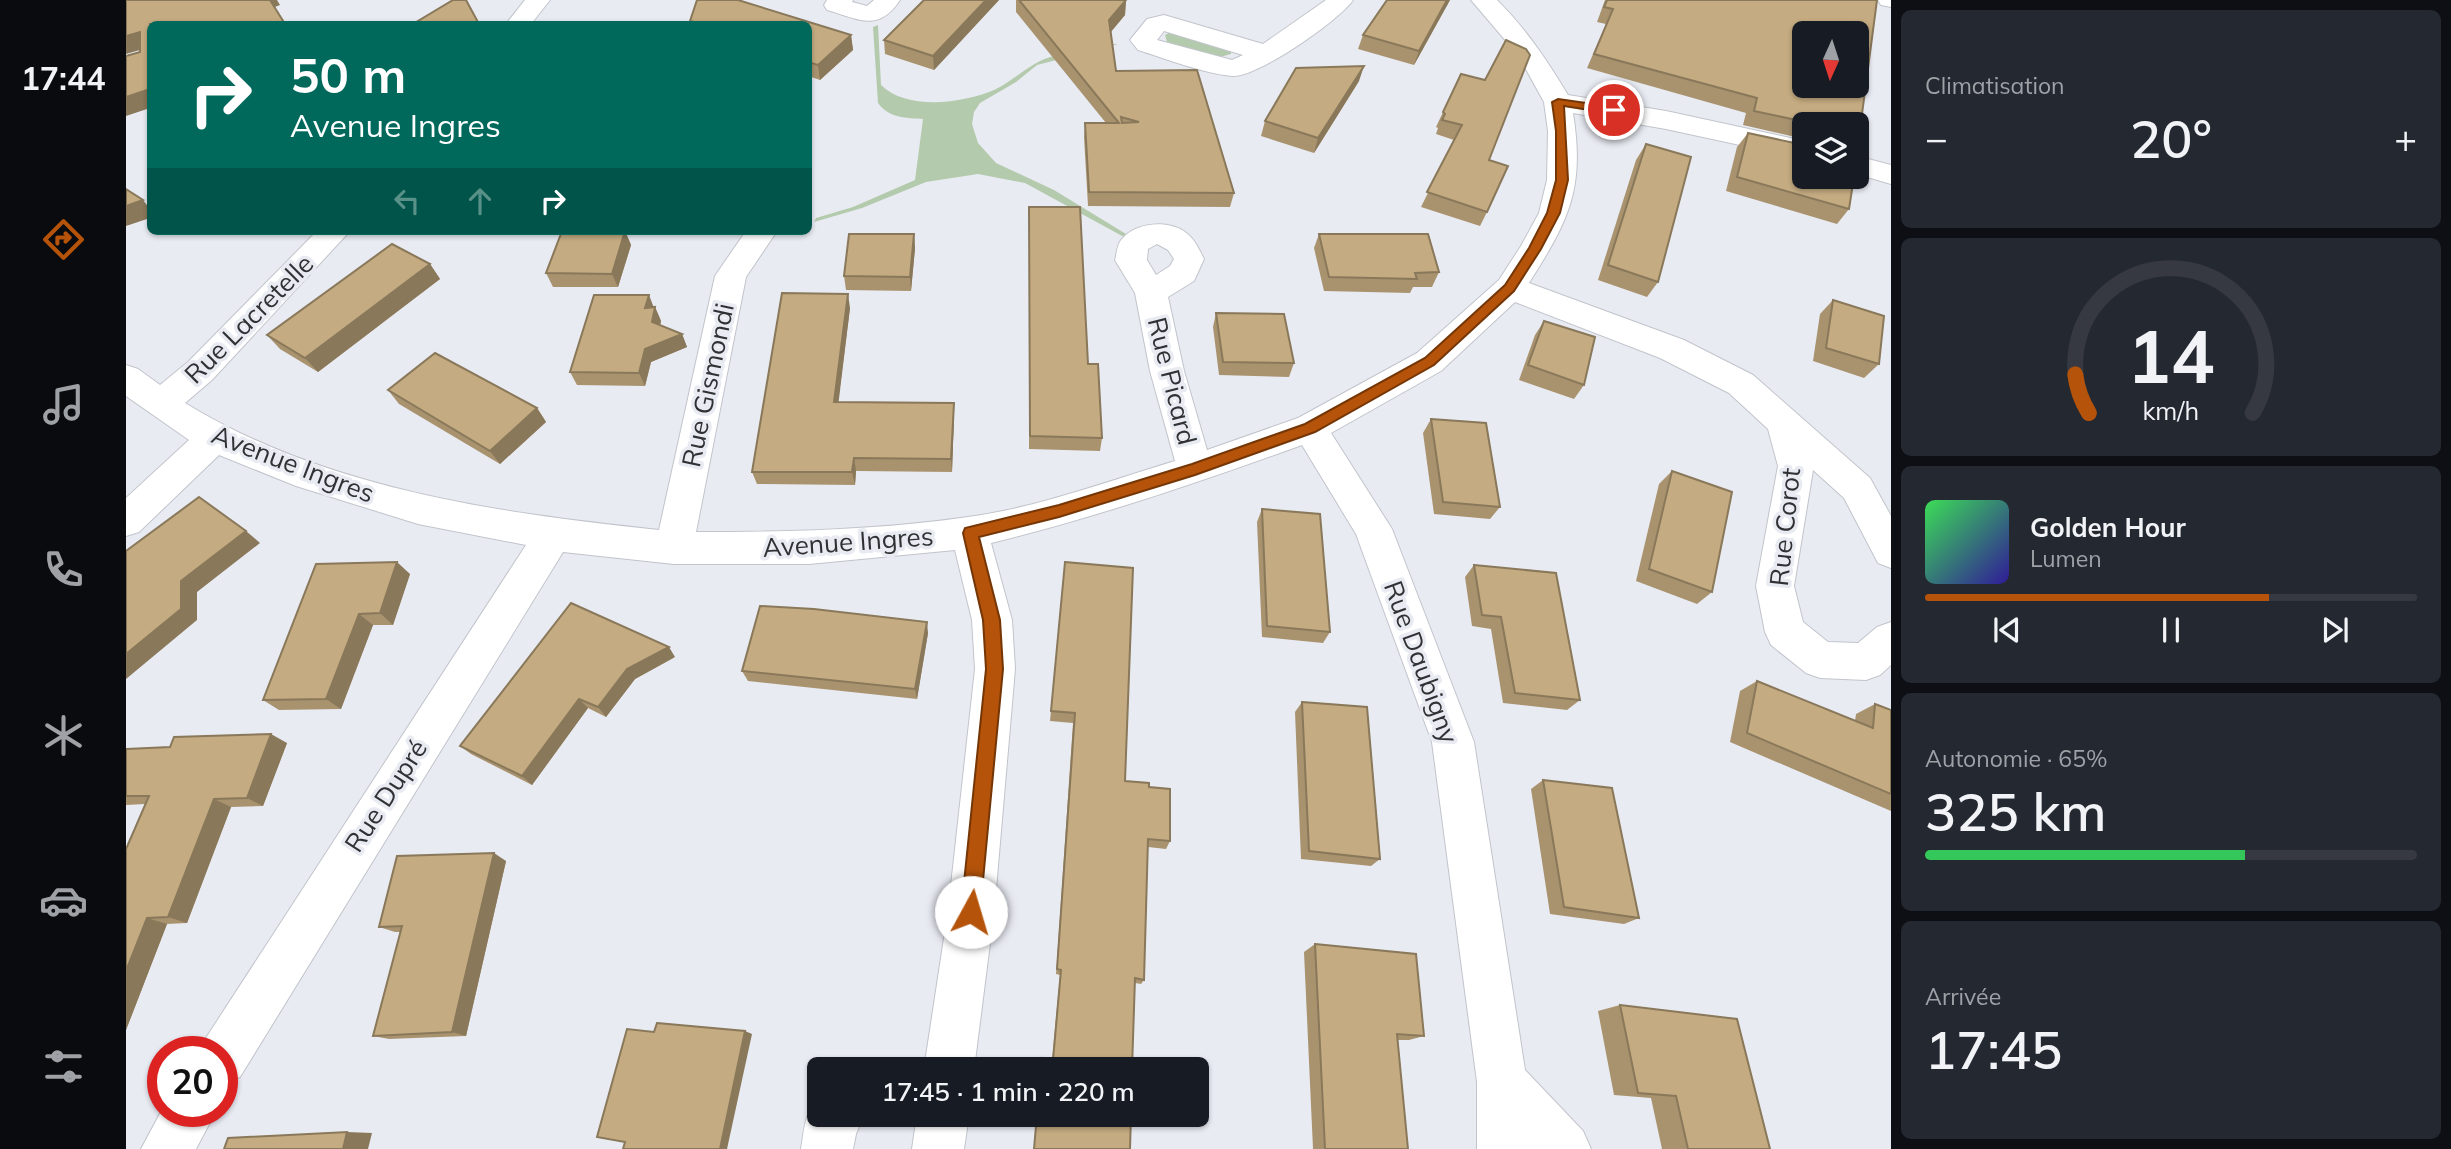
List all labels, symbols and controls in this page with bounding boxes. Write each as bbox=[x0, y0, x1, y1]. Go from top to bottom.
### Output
north arrow bbox=[1792, 21, 1869, 98]
map controls bbox=[1792, 21, 1869, 189]
text: 50 m bbox=[290, 44, 406, 105]
icon: right bbox=[175, 49, 266, 140]
text: 17:44 bbox=[21, 58, 105, 98]
text: Climatisation bbox=[1925, 71, 2065, 100]
pin bbox=[1584, 80, 1644, 140]
icon: arrive bbox=[1595, 91, 1633, 129]
text: Avenue Ingres bbox=[290, 105, 501, 145]
text: 20° bbox=[2130, 106, 2212, 171]
button: layers bbox=[1792, 112, 1869, 189]
text: − bbox=[1925, 114, 1948, 162]
text: + bbox=[2394, 114, 2417, 162]
icon: left bbox=[388, 182, 426, 220]
icon: ahead bbox=[461, 182, 499, 220]
icon: right bbox=[534, 182, 572, 220]
icon: directions bbox=[39, 215, 88, 264]
street label: Rue Lacretelle bbox=[177, 247, 320, 390]
street label: Rue Gismondi bbox=[674, 300, 741, 470]
text: 14 bbox=[2127, 310, 2215, 401]
street label: Rue Picard bbox=[1141, 314, 1204, 448]
icon: music bbox=[39, 380, 88, 429]
text: km/h bbox=[2143, 394, 2199, 425]
street label: Avenue Ingres bbox=[207, 417, 379, 510]
street label: Rue Corot bbox=[1762, 466, 1807, 588]
text: Golden Hour bbox=[2030, 511, 2186, 544]
street label: Avenue Ingres bbox=[761, 519, 935, 564]
text: Lumen bbox=[2030, 544, 2102, 573]
icon: phone bbox=[39, 545, 88, 594]
street label: Rue Daubigny bbox=[1377, 576, 1466, 748]
icon: previous bbox=[1988, 611, 2026, 649]
icon: pause bbox=[2152, 611, 2190, 649]
icon: next bbox=[2316, 611, 2354, 649]
icon: climate bbox=[39, 711, 88, 760]
street label: Rue Dupré bbox=[337, 733, 434, 858]
text: Autonomie · 65% bbox=[1925, 744, 2108, 773]
text: 325 km bbox=[1925, 779, 2106, 844]
position arrow bbox=[934, 875, 1008, 949]
icon: car bbox=[39, 876, 88, 925]
text: Arrivée bbox=[1925, 982, 2001, 1011]
text: 17:45 bbox=[1925, 1017, 2062, 1082]
speed limit sign: 20 bbox=[147, 1036, 238, 1127]
icon: filters bbox=[39, 1042, 88, 1091]
text: 17:45 · 1 min · 220 m bbox=[881, 1075, 1135, 1108]

